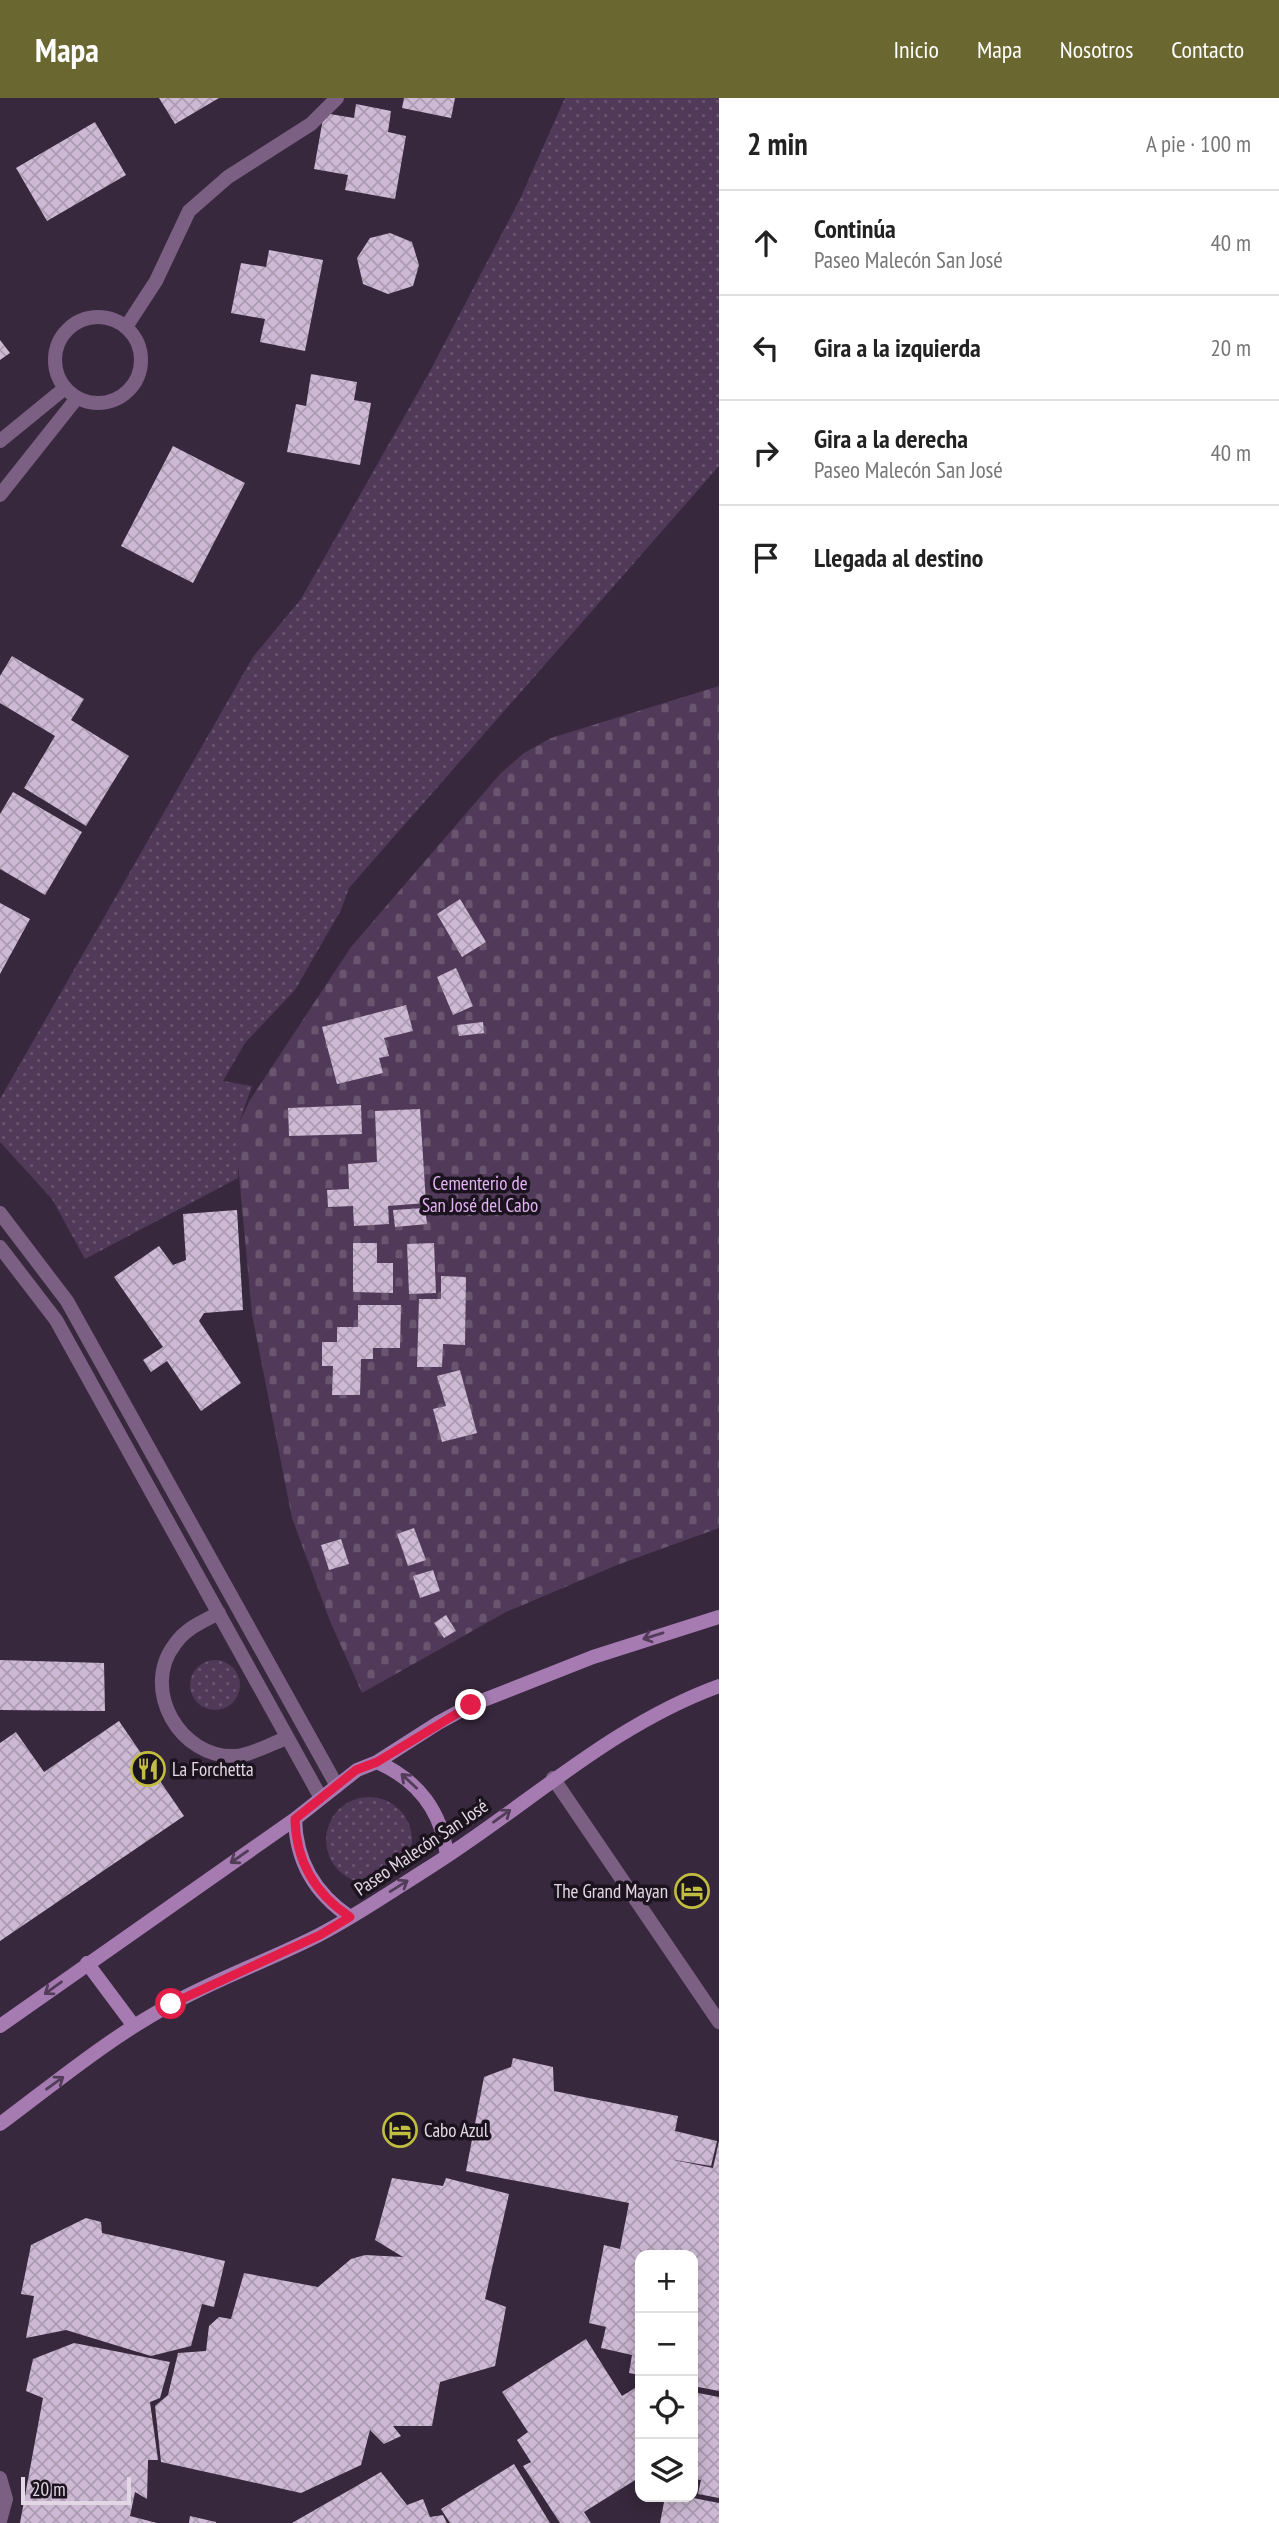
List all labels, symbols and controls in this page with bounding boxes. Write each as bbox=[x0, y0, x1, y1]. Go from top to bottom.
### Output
text: Mapa bbox=[35, 28, 99, 71]
text: Inicio bbox=[893, 34, 939, 65]
text: Mapa bbox=[977, 34, 1022, 65]
text: Nosotros bbox=[1060, 34, 1133, 65]
text: Contacto bbox=[1171, 34, 1244, 65]
text: 2 min bbox=[747, 124, 808, 163]
text: A pie · 100 m bbox=[1146, 129, 1251, 158]
text: Continúa bbox=[814, 212, 896, 245]
icon: ahead bbox=[747, 224, 785, 262]
text: 40 m bbox=[1210, 228, 1251, 257]
text: Paseo Malecón San José bbox=[814, 245, 1003, 274]
icon: left bbox=[747, 329, 785, 367]
text: Gira a la izquierda bbox=[814, 331, 981, 364]
text: 20 m bbox=[1210, 333, 1251, 362]
text: Gira a la derecha bbox=[814, 422, 968, 455]
icon: right bbox=[747, 434, 785, 472]
text: 40 m bbox=[1210, 438, 1251, 467]
text: Paseo Malecón San José bbox=[814, 455, 1003, 484]
icon: arrive bbox=[747, 539, 785, 577]
text: Llegada al destino bbox=[814, 541, 983, 574]
park label: Cementerio de San José del Cabo bbox=[422, 1171, 538, 1217]
one-way arrow bbox=[643, 1631, 665, 1644]
route end bbox=[455, 1689, 486, 1720]
restaurant icon: La Forchetta bbox=[129, 1750, 167, 1788]
place label: La Forchetta bbox=[172, 1757, 254, 1781]
one-way arrow bbox=[401, 1773, 419, 1790]
street label: Paseo Malecón San José bbox=[350, 1793, 493, 1901]
one-way arrow bbox=[492, 1809, 511, 1823]
one-way arrow bbox=[230, 1850, 249, 1864]
hotel icon: The Grand Mayan bbox=[673, 1872, 711, 1910]
one-way arrow bbox=[388, 1879, 408, 1893]
place label: The Grand Mayan bbox=[554, 1879, 668, 1903]
one-way arrow bbox=[44, 1981, 63, 1995]
route start bbox=[155, 1988, 186, 2019]
one-way arrow bbox=[45, 2076, 64, 2091]
hotel icon: Cabo Azul bbox=[381, 2111, 419, 2149]
place label: Cabo Azul bbox=[424, 2118, 489, 2142]
map controls bbox=[635, 2250, 698, 2502]
button: + bbox=[635, 2250, 698, 2313]
button: − bbox=[635, 2313, 698, 2376]
button: locate bbox=[635, 2376, 698, 2439]
button: layers bbox=[635, 2439, 698, 2502]
scale bar bbox=[21, 2474, 131, 2506]
text: 20 m bbox=[32, 2477, 66, 2501]

